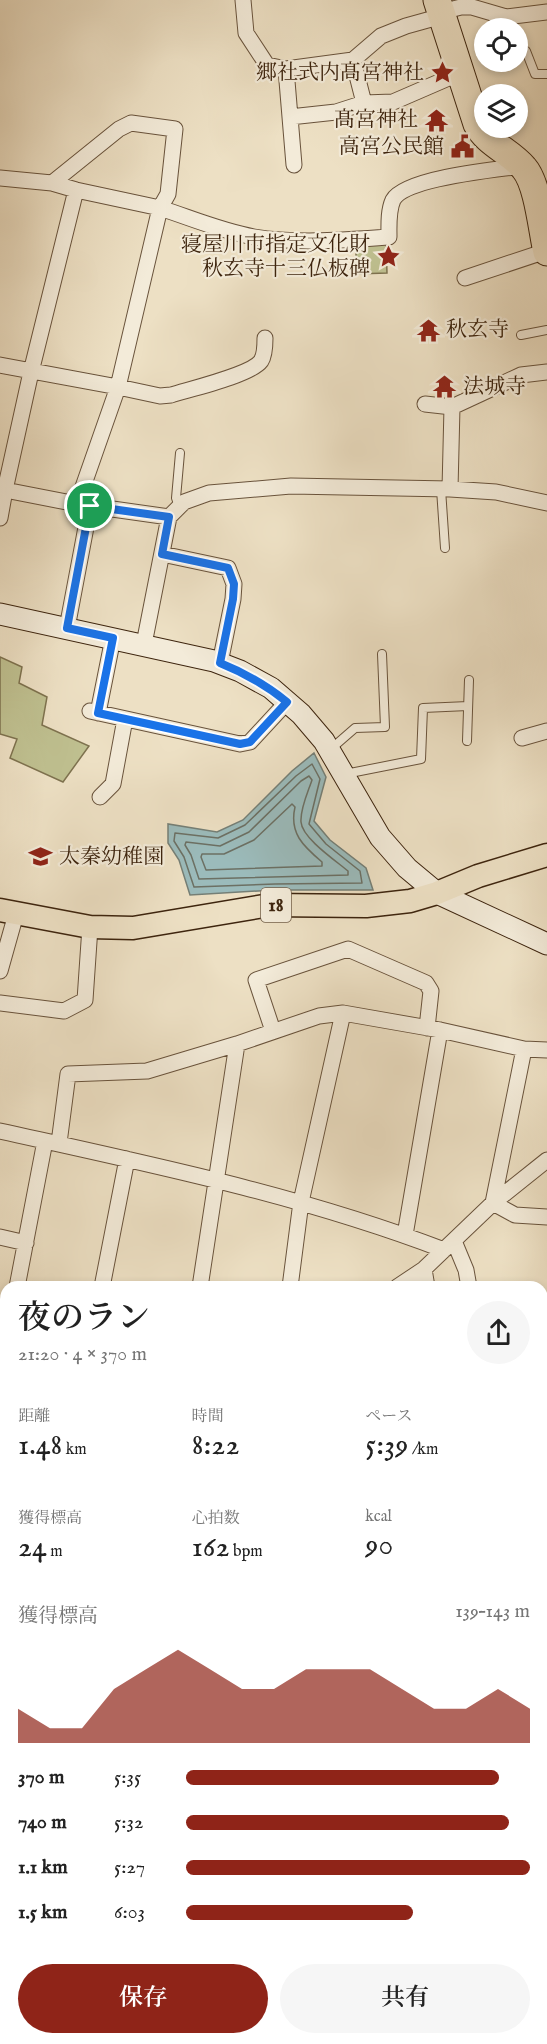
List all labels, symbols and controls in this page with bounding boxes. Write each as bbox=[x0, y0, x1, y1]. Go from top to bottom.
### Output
map controls bbox=[474, 18, 528, 138]
button: locate bbox=[474, 18, 528, 72]
place label: 郷社式内髙宮神社 bbox=[256, 60, 424, 87]
place icon: 郷社式内髙宮神社 bbox=[429, 60, 455, 86]
button: layers bbox=[474, 84, 528, 138]
place label: 髙宮神社 bbox=[334, 107, 418, 134]
temple icon: 髙宮神社 bbox=[423, 107, 449, 133]
place label: 高宮公民館 bbox=[339, 134, 444, 161]
public building icon: 高宮公民館 bbox=[449, 134, 475, 160]
place label: 寝屋川市指定文化財 秋玄寺十三仏板碑 bbox=[181, 232, 370, 283]
place icon: 寝屋川市指定文化財 秋玄寺十三仏板碑 bbox=[375, 244, 401, 270]
temple icon: 秋玄寺 bbox=[415, 317, 441, 343]
place label: 秋玄寺 bbox=[446, 317, 509, 344]
temple icon: 法城寺 bbox=[432, 374, 458, 400]
place label: 法城寺 bbox=[463, 374, 526, 401]
pin bbox=[64, 480, 115, 531]
icon: arrive bbox=[73, 489, 106, 522]
school or university icon: 太秦幼稚園 bbox=[28, 844, 54, 870]
place label: 太秦幼稚園 bbox=[59, 844, 164, 871]
road number: 18 bbox=[261, 888, 291, 922]
text: 夜のラン bbox=[18, 1298, 150, 1340]
button: share bbox=[467, 1301, 530, 1364]
text: 21:20 · 4 × 370 m bbox=[18, 1342, 147, 1367]
text: 距離 bbox=[18, 1407, 50, 1427]
text: 時間 bbox=[192, 1407, 224, 1427]
text: ペース bbox=[365, 1407, 413, 1427]
text: 1.48 bbox=[18, 1427, 62, 1465]
text: 8:22 bbox=[192, 1427, 239, 1465]
text: 5:39 bbox=[365, 1427, 408, 1465]
text: km bbox=[62, 1440, 87, 1460]
text: /km bbox=[408, 1440, 438, 1460]
text: kcal bbox=[365, 1507, 392, 1527]
text: 獲得標高 bbox=[18, 1509, 82, 1529]
text: 心拍数 bbox=[192, 1509, 240, 1529]
text: 90 bbox=[365, 1527, 393, 1565]
text: 24 bbox=[18, 1529, 47, 1567]
text: 162 bbox=[192, 1529, 230, 1567]
text: m bbox=[47, 1542, 63, 1562]
text: bpm bbox=[230, 1542, 263, 1562]
text: 139–143 m bbox=[455, 1599, 530, 1624]
text: 獲得標高 bbox=[18, 1604, 98, 1629]
text: 370 m bbox=[18, 1765, 64, 1790]
text: 5:35 bbox=[114, 1765, 141, 1790]
text: 740 m bbox=[18, 1810, 67, 1835]
text: 5:32 bbox=[114, 1810, 143, 1835]
text: 1.1 km bbox=[18, 1855, 68, 1880]
text: 5:27 bbox=[114, 1855, 145, 1880]
text: 1.5 km bbox=[18, 1900, 68, 1925]
text: 6:03 bbox=[114, 1900, 145, 1925]
button: 保存 bbox=[18, 1964, 268, 2033]
button: 共有 bbox=[280, 1964, 530, 2033]

